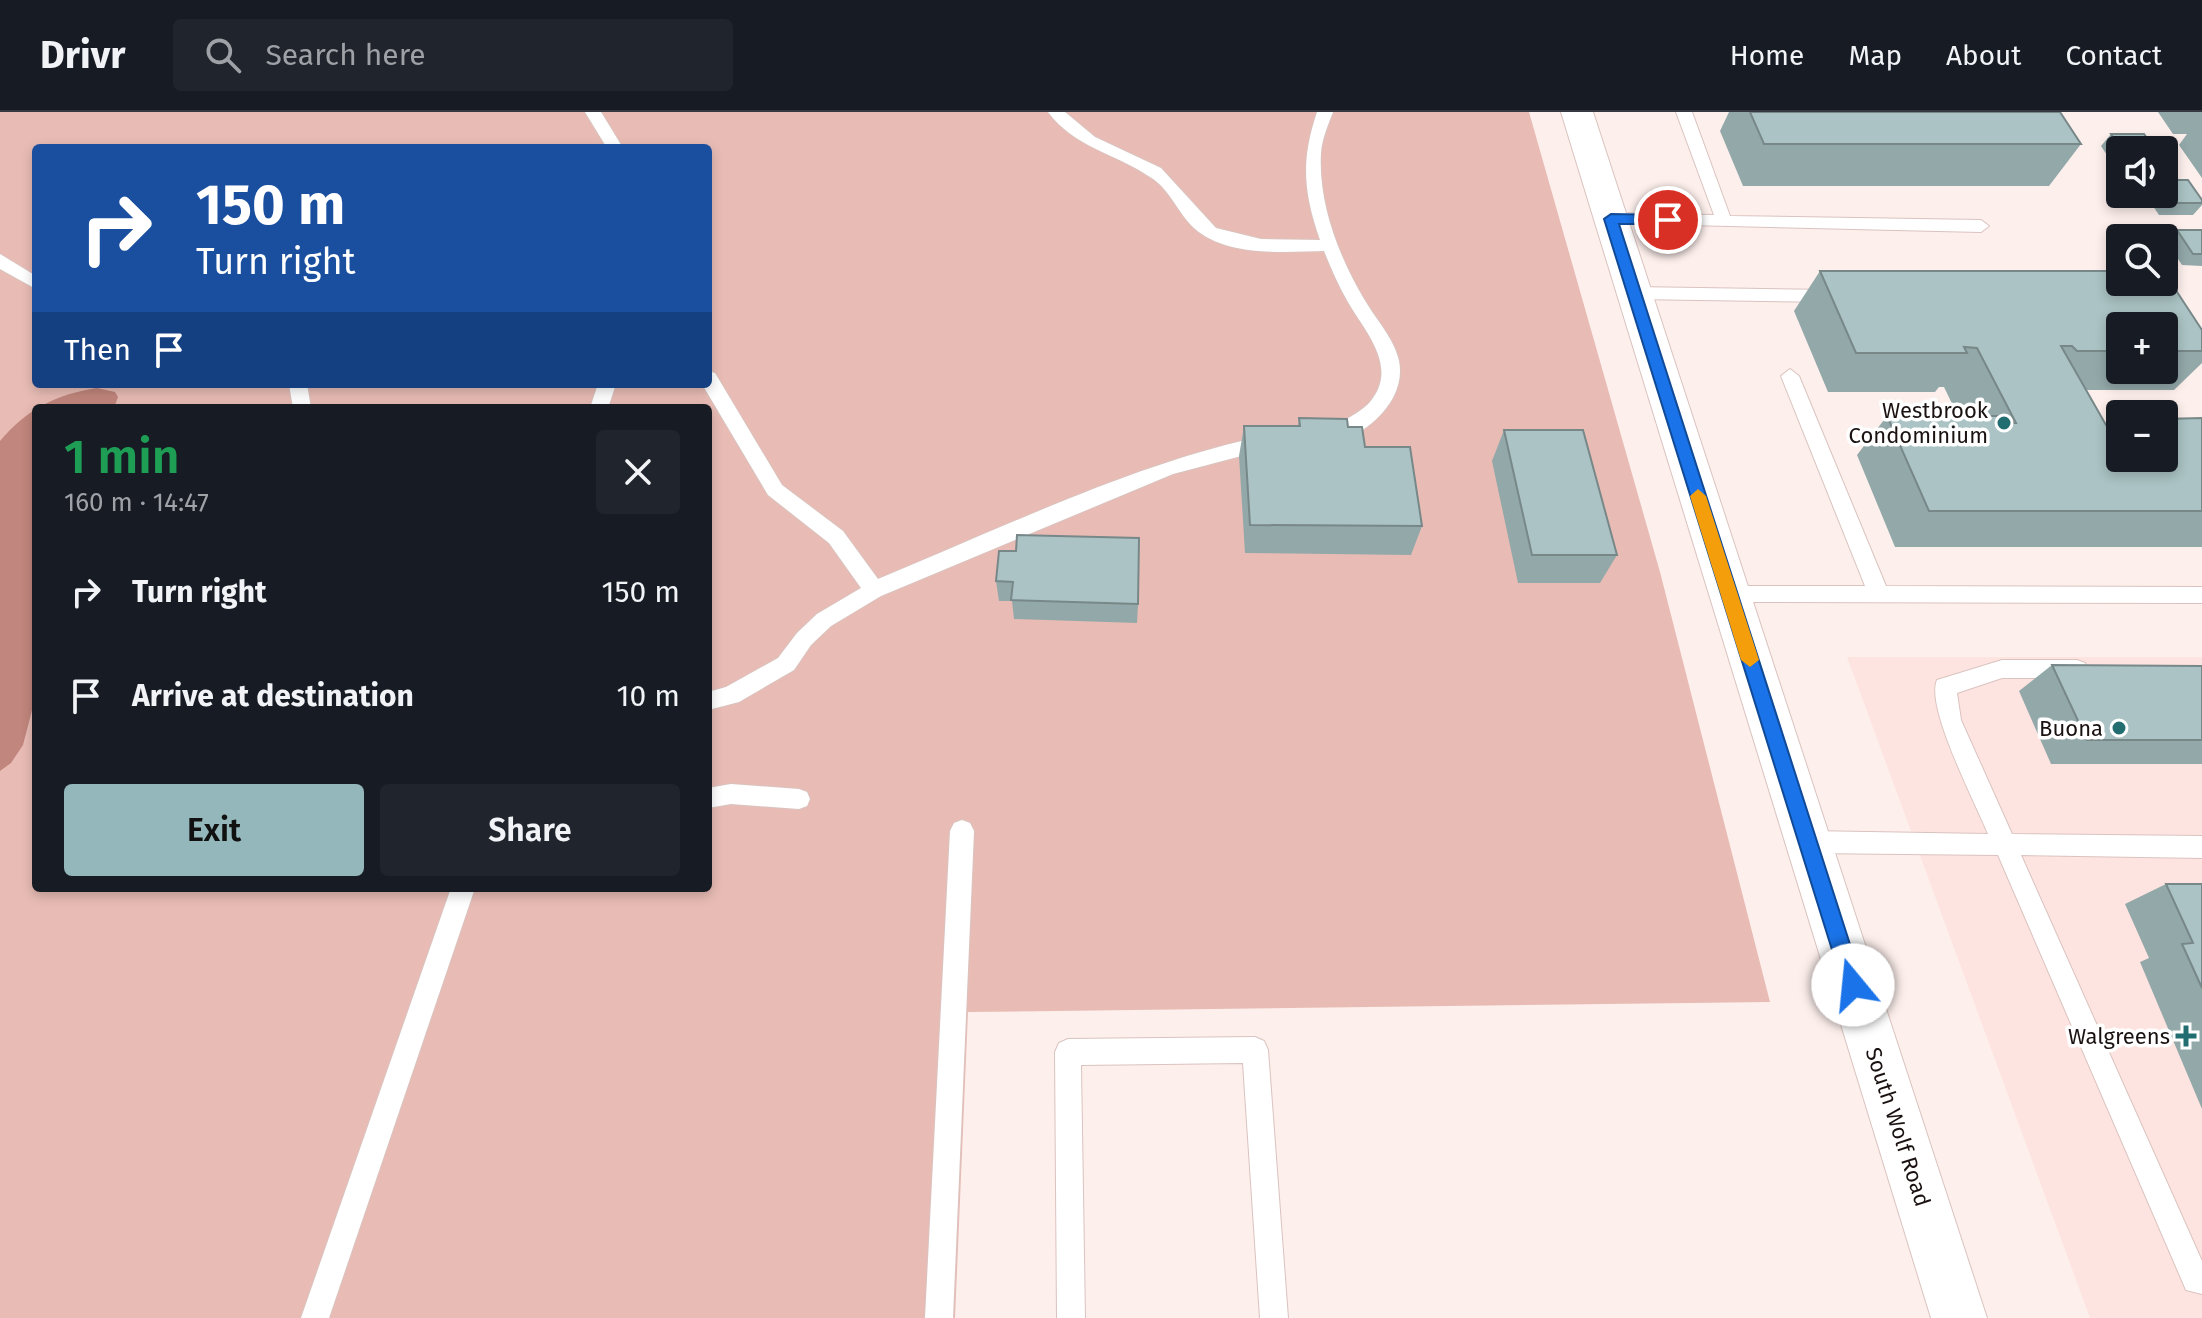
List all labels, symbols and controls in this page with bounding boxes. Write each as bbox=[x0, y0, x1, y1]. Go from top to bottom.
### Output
search box bbox=[173, 19, 733, 91]
text: Drivr bbox=[40, 32, 125, 78]
icon: search bbox=[201, 33, 245, 77]
text: Search here bbox=[265, 37, 426, 73]
text: Home bbox=[1730, 39, 1804, 72]
text: Map bbox=[1848, 39, 1902, 72]
text: About bbox=[1946, 39, 2021, 72]
text: Contact bbox=[2065, 39, 2162, 72]
map controls bbox=[2106, 136, 2178, 472]
button: sound bbox=[2106, 136, 2178, 208]
text: 150 m bbox=[196, 172, 345, 239]
icon: right bbox=[64, 176, 168, 280]
pin bbox=[1634, 186, 1702, 254]
icon: arrive bbox=[1646, 198, 1690, 242]
button: search bbox=[2106, 224, 2178, 296]
text: Turn right bbox=[196, 240, 356, 284]
button: + bbox=[2106, 312, 2178, 384]
icon: arrive bbox=[147, 328, 191, 372]
text: Then bbox=[64, 332, 131, 368]
place label: Westbrook Condominium bbox=[1849, 397, 1989, 449]
button: − bbox=[2106, 400, 2178, 472]
marker: Westbrook Condominium bbox=[1995, 414, 2013, 432]
text: 1 min bbox=[64, 428, 180, 486]
button: close bbox=[596, 430, 680, 514]
text: 160 m · 14:47 bbox=[64, 487, 209, 518]
icon: right bbox=[64, 570, 108, 614]
text: Turn right bbox=[132, 574, 267, 610]
text: 150 m bbox=[602, 574, 680, 610]
icon: arrive bbox=[64, 674, 108, 718]
text: Arrive at destination bbox=[132, 678, 414, 714]
text: 10 m bbox=[617, 678, 680, 714]
place label: Buona bbox=[2039, 715, 2103, 742]
marker: Buona bbox=[2110, 719, 2128, 737]
button: Exit bbox=[64, 784, 364, 876]
button: Share bbox=[380, 784, 680, 876]
position arrow bbox=[1811, 943, 1895, 1027]
place label: Walgreens bbox=[2068, 1023, 2170, 1050]
marker: Walgreens bbox=[2177, 1027, 2195, 1045]
street label: South Wolf Road bbox=[1860, 1044, 1936, 1210]

